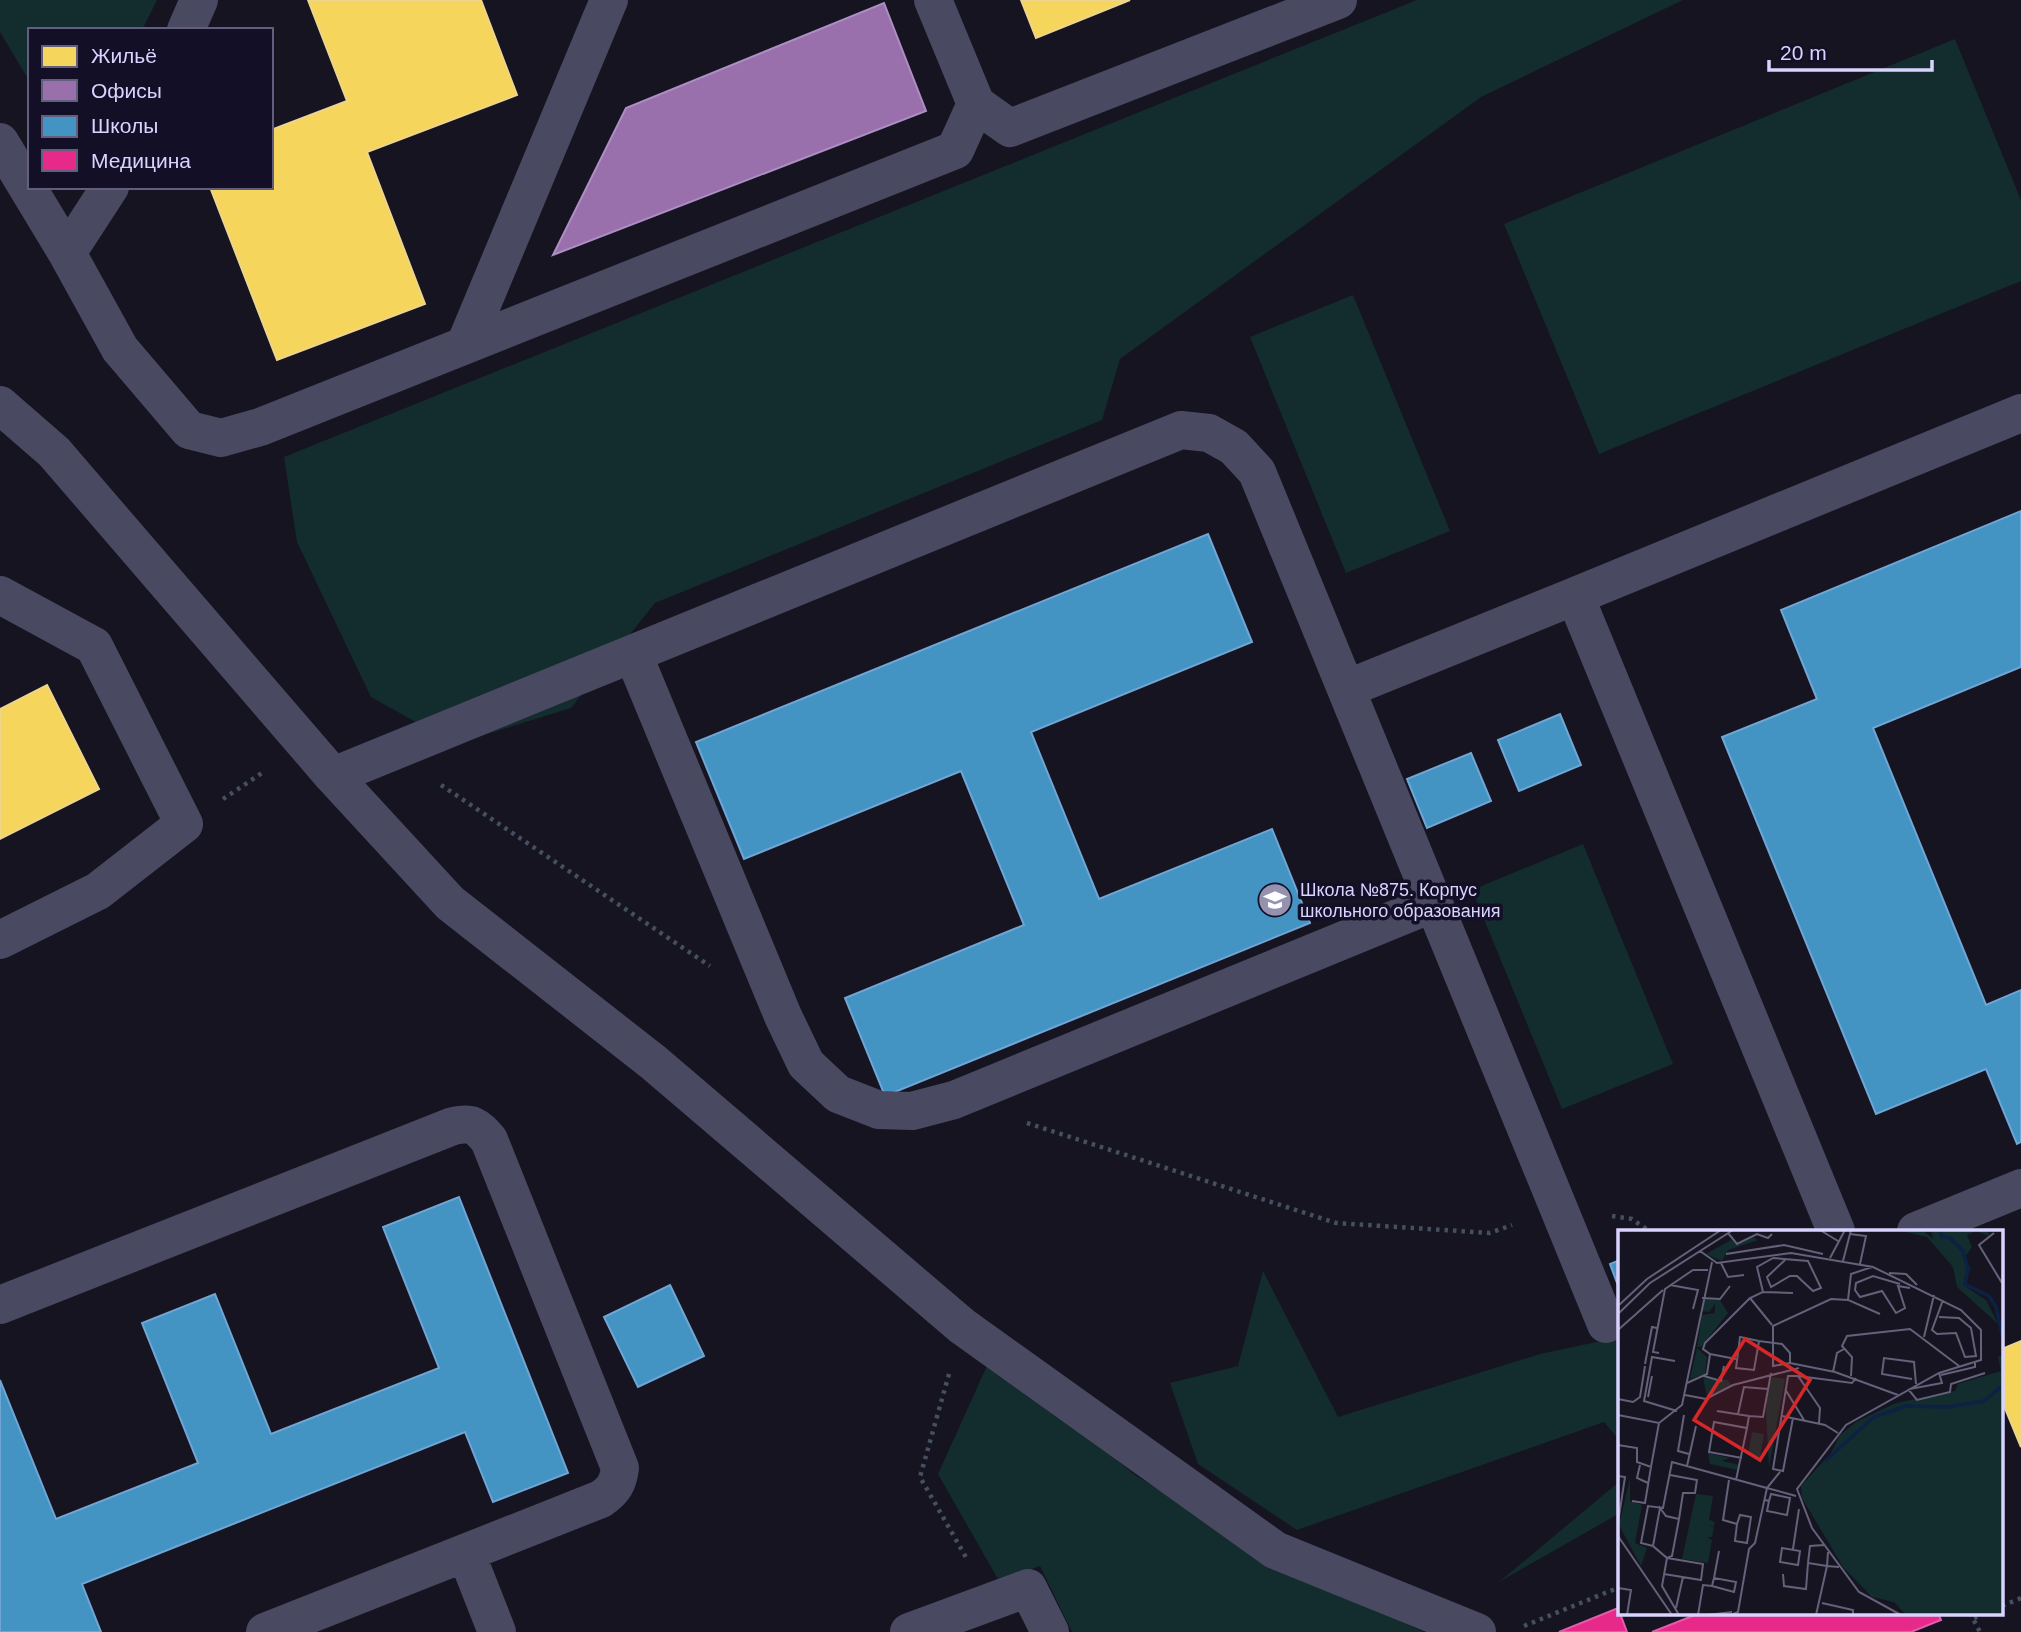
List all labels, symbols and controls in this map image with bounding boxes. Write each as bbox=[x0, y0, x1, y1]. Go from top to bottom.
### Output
legend bbox=[28, 28, 273, 189]
scale bar bbox=[1769, 28, 1932, 72]
text: 20 m bbox=[1780, 41, 1827, 64]
text: Жильё bbox=[91, 44, 157, 67]
text: Офисы bbox=[91, 79, 162, 102]
text: Школы bbox=[91, 114, 158, 137]
text: Медицина bbox=[91, 149, 191, 172]
place label: Школа №875. Корпус школьного образования bbox=[1300, 880, 1500, 921]
school or university icon: Школа №875. Корпус школьного образования bbox=[1256, 881, 1294, 919]
inset map bbox=[1618, 1230, 2004, 1614]

